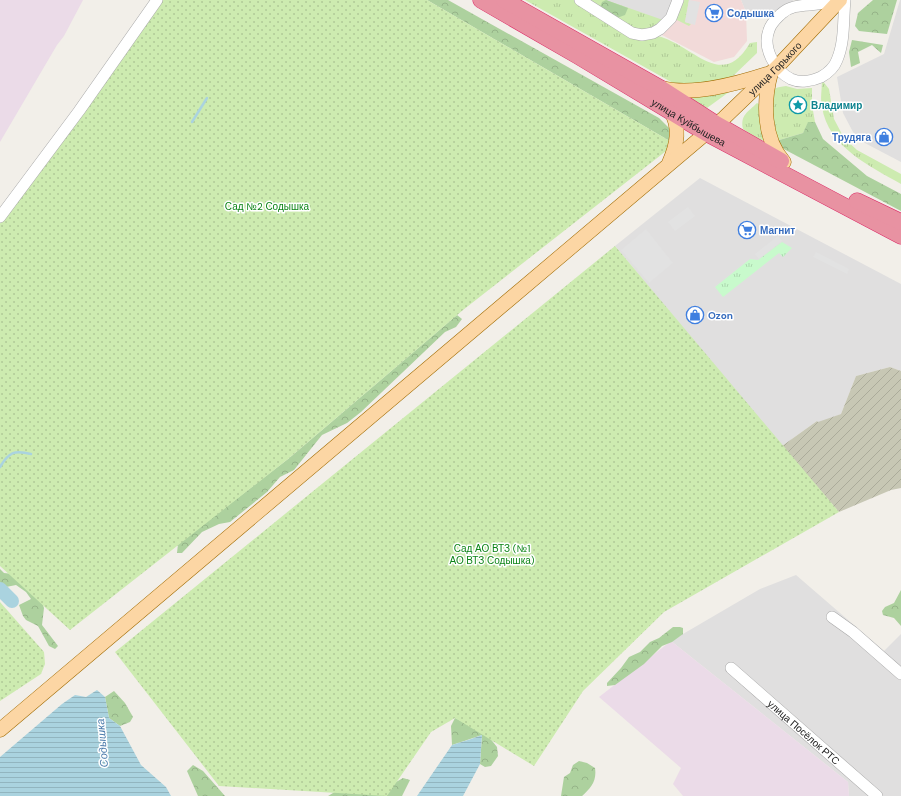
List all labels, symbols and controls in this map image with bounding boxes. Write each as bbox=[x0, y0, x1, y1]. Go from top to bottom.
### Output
supermarket icon: Содышка bbox=[704, 3, 724, 23]
place label: Содышка bbox=[727, 7, 774, 20]
street label: улица Горького bbox=[746, 39, 805, 98]
place icon: Владимир bbox=[788, 95, 808, 115]
street label: улица Куйбышева bbox=[649, 96, 728, 149]
place label: Владимир bbox=[811, 99, 862, 112]
shop icon: Трудяга bbox=[874, 127, 894, 147]
place label: Трудяга bbox=[832, 131, 871, 144]
park label: Сад №2 Содышка bbox=[225, 200, 310, 213]
supermarket icon: Магнит bbox=[737, 220, 757, 240]
place label: Магнит bbox=[760, 224, 795, 237]
shop icon: Ozon bbox=[685, 305, 705, 325]
place label: Ozon bbox=[708, 309, 733, 322]
park label: Сад АО ВТЗ (№1 АО ВТЗ Содышка) bbox=[449, 542, 535, 567]
street label: улица Посёлок РТС bbox=[765, 697, 842, 767]
water label: Содышка bbox=[93, 718, 111, 768]

